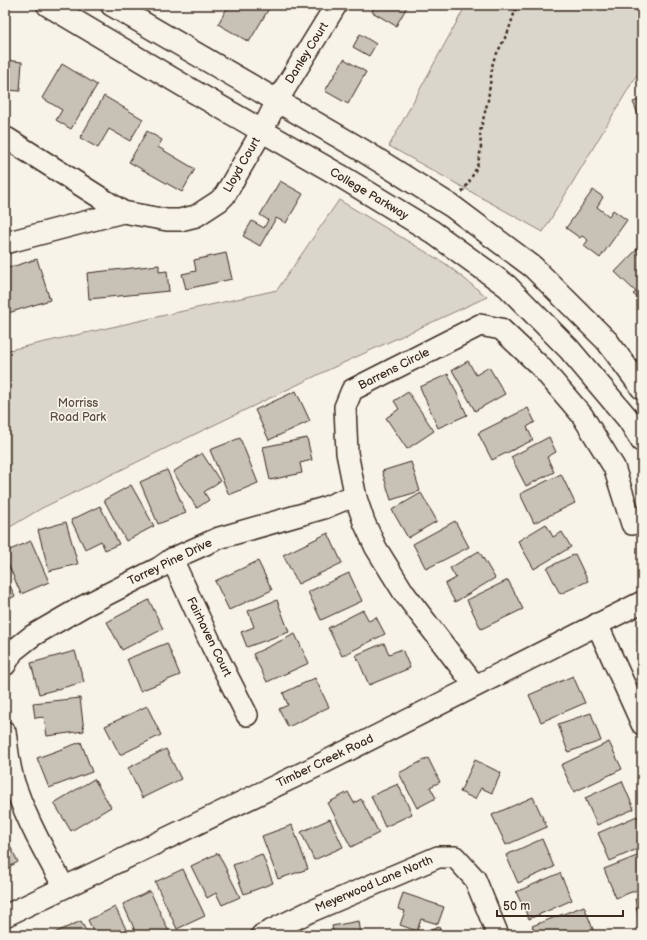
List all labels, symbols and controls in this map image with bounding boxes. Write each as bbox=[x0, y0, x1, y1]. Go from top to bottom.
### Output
street label: Danley Court bbox=[282, 19, 332, 87]
street label: Lloyd Court bbox=[220, 134, 264, 195]
street label: College Parkway bbox=[327, 165, 412, 224]
street label: Barrens Circle bbox=[356, 345, 432, 393]
park label: Morriss Road Park bbox=[50, 396, 106, 425]
street label: Torrey Pine Drive bbox=[125, 535, 215, 589]
street label: Fairhaven Court bbox=[183, 595, 235, 680]
street label: Timber Creek Road bbox=[274, 731, 376, 791]
street label: Meyerwood Lane North bbox=[313, 852, 435, 916]
scale bar bbox=[497, 892, 623, 918]
text: 50 m bbox=[503, 899, 530, 914]

